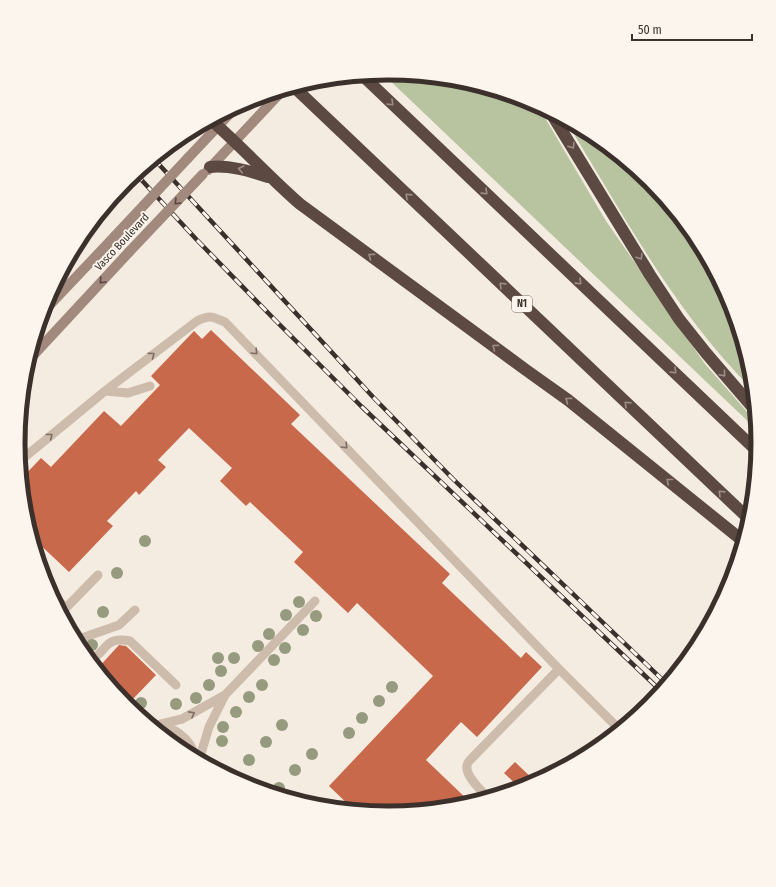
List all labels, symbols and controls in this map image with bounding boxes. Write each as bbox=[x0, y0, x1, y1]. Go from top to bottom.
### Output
scale bar bbox=[632, 16, 752, 42]
text: 50 m bbox=[638, 23, 662, 37]
one-way arrow bbox=[386, 98, 394, 106]
one-way arrow bbox=[567, 142, 574, 149]
one-way arrow bbox=[238, 165, 244, 174]
one-way arrow bbox=[480, 188, 488, 195]
one-way arrow bbox=[405, 193, 413, 201]
one-way arrow bbox=[174, 197, 181, 205]
street label: Vasco Boulevard bbox=[92, 211, 152, 273]
one-way arrow bbox=[635, 253, 642, 260]
one-way arrow bbox=[369, 254, 376, 261]
one-way arrow bbox=[99, 276, 107, 284]
one-way arrow bbox=[574, 277, 582, 285]
one-way arrow bbox=[499, 283, 507, 290]
road number: N1 bbox=[512, 296, 532, 312]
one-way arrow bbox=[492, 345, 499, 352]
one-way arrow bbox=[250, 347, 258, 355]
one-way arrow bbox=[148, 353, 155, 360]
one-way arrow bbox=[669, 367, 677, 374]
one-way arrow bbox=[719, 369, 726, 376]
one-way arrow bbox=[566, 398, 573, 405]
one-way arrow bbox=[624, 401, 632, 409]
one-way arrow bbox=[45, 434, 53, 441]
one-way arrow bbox=[340, 441, 348, 449]
one-way arrow bbox=[667, 479, 674, 486]
one-way arrow bbox=[718, 491, 726, 498]
one-way arrow bbox=[187, 711, 195, 718]

